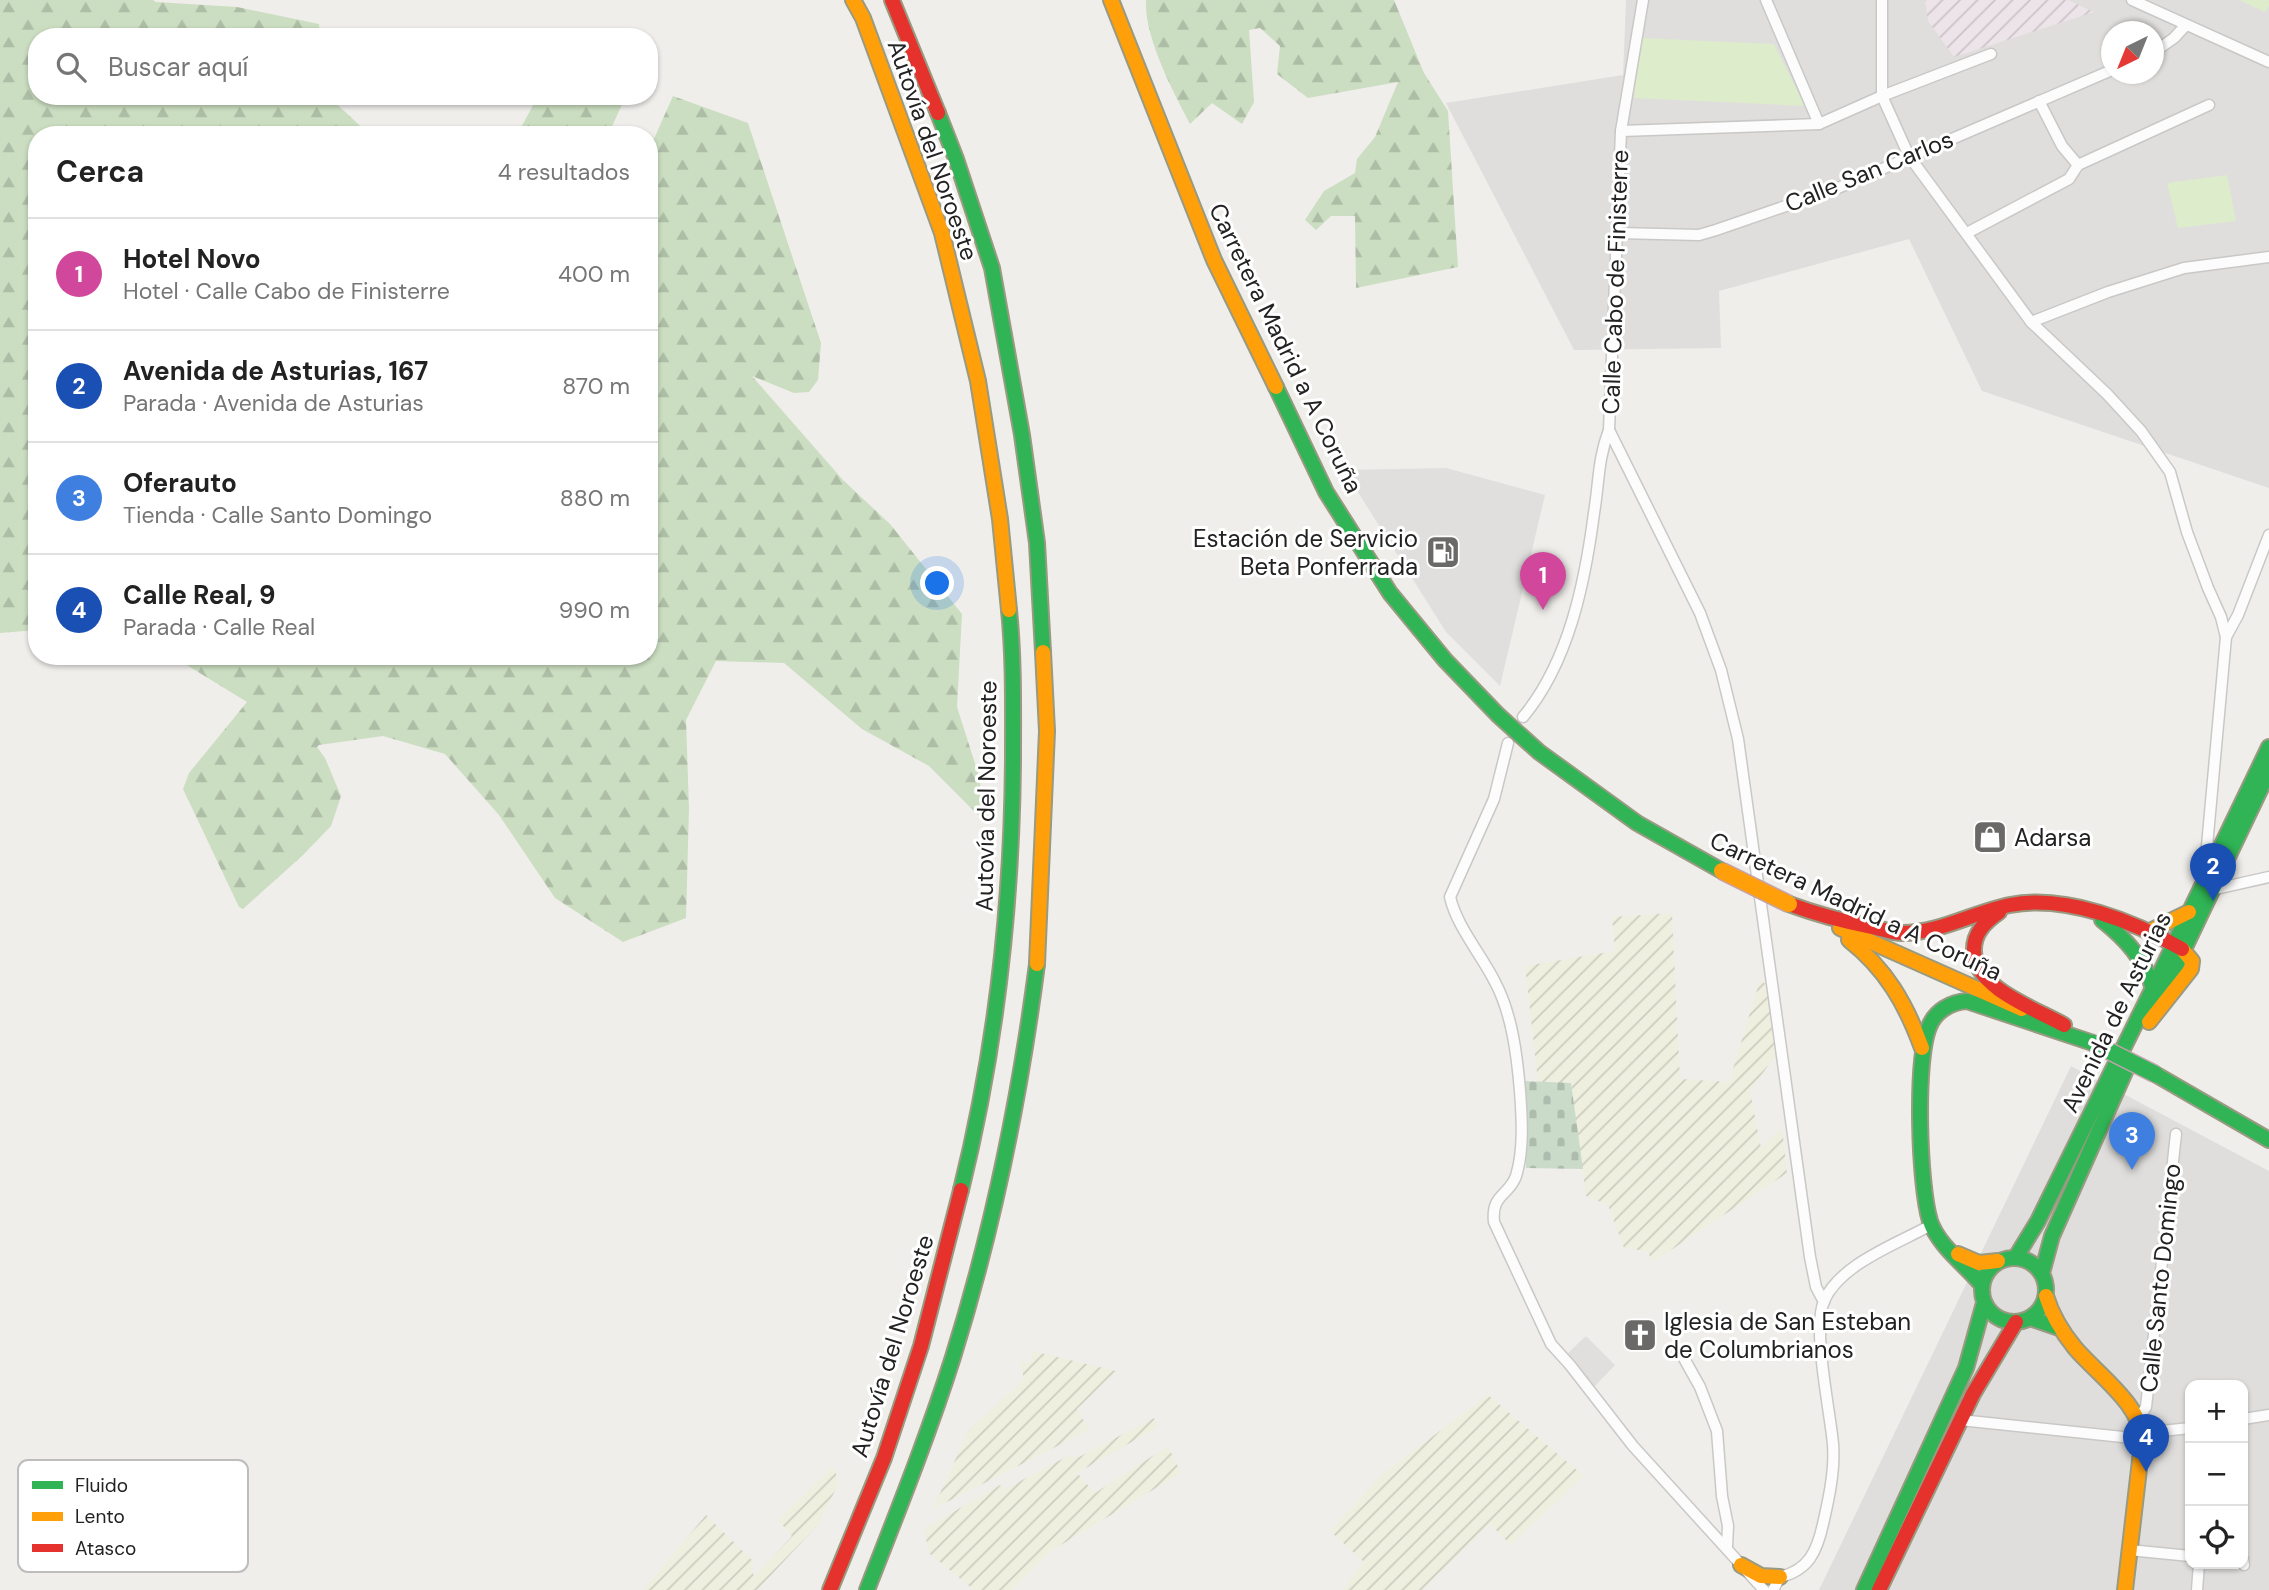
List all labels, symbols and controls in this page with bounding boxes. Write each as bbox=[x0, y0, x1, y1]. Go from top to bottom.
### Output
north arrow bbox=[2101, 21, 2164, 84]
search box bbox=[28, 28, 658, 105]
street label: Autovía del Noroeste bbox=[881, 36, 985, 264]
icon: search bbox=[52, 48, 90, 86]
text: Buscar aquí bbox=[108, 50, 248, 84]
street label: Calle San Carlos bbox=[1780, 123, 1958, 219]
street label: Calle Cabo de Finisterre bbox=[1595, 149, 1635, 415]
text: Cerca bbox=[56, 152, 144, 191]
text: 4 resultados bbox=[498, 157, 630, 187]
street label: Carretera Madrid a A Coruña bbox=[1202, 198, 1370, 498]
text: Hotel Novo bbox=[123, 242, 261, 276]
text: 1 bbox=[75, 259, 83, 289]
text: 400 m bbox=[558, 259, 630, 289]
text: Hotel · Calle Cabo de Finisterre bbox=[123, 276, 450, 306]
text: Avenida de Asturias, 167 bbox=[123, 354, 428, 388]
text: 2 bbox=[72, 371, 86, 401]
text: 870 m bbox=[562, 371, 630, 401]
text: Parada · Avenida de Asturias bbox=[123, 388, 424, 418]
text: Oferauto bbox=[123, 466, 237, 500]
text: 3 bbox=[72, 483, 86, 513]
text: 880 m bbox=[560, 483, 630, 513]
text: Tienda · Calle Santo Domingo bbox=[123, 500, 432, 530]
place label: Estación de Servicio Beta Ponferrada bbox=[1193, 523, 1418, 582]
fuel station icon: Estación de Servicio Beta Ponferrada bbox=[1424, 533, 1462, 571]
pin: 1 bbox=[1520, 552, 1566, 610]
your location bbox=[920, 566, 954, 600]
text: Calle Real, 9 bbox=[123, 578, 276, 612]
text: 4 bbox=[72, 595, 86, 625]
text: 990 m bbox=[559, 595, 630, 625]
text: Parada · Calle Real bbox=[123, 612, 315, 642]
street label: Autovía del Noroeste bbox=[968, 680, 1004, 912]
shop icon: Adarsa bbox=[1971, 818, 2009, 856]
place label: Adarsa bbox=[2014, 822, 2091, 853]
street label: Carretera Madrid a A Coruña bbox=[1705, 825, 2007, 987]
pin: 2 bbox=[2190, 843, 2236, 901]
street label: Avenida de Asturias bbox=[2054, 906, 2178, 1118]
pin: 3 bbox=[2109, 1112, 2155, 1170]
street label: Calle Santo Domingo bbox=[2133, 1162, 2187, 1394]
street label: Autovía del Noroeste bbox=[843, 1231, 941, 1461]
place label: Iglesia de San Esteban de Columbrianos bbox=[1664, 1306, 1911, 1365]
church icon: Iglesia de San Esteban de Columbrianos bbox=[1621, 1316, 1659, 1354]
map controls bbox=[2185, 1380, 2248, 1569]
button: + bbox=[2185, 1380, 2248, 1443]
pin: 4 bbox=[2123, 1414, 2169, 1472]
button: − bbox=[2185, 1443, 2248, 1506]
legend bbox=[18, 1460, 248, 1572]
text: Fluido bbox=[75, 1473, 128, 1498]
text: Lento bbox=[75, 1504, 125, 1529]
button: locate bbox=[2185, 1506, 2248, 1569]
text: Atasco bbox=[75, 1536, 136, 1561]

